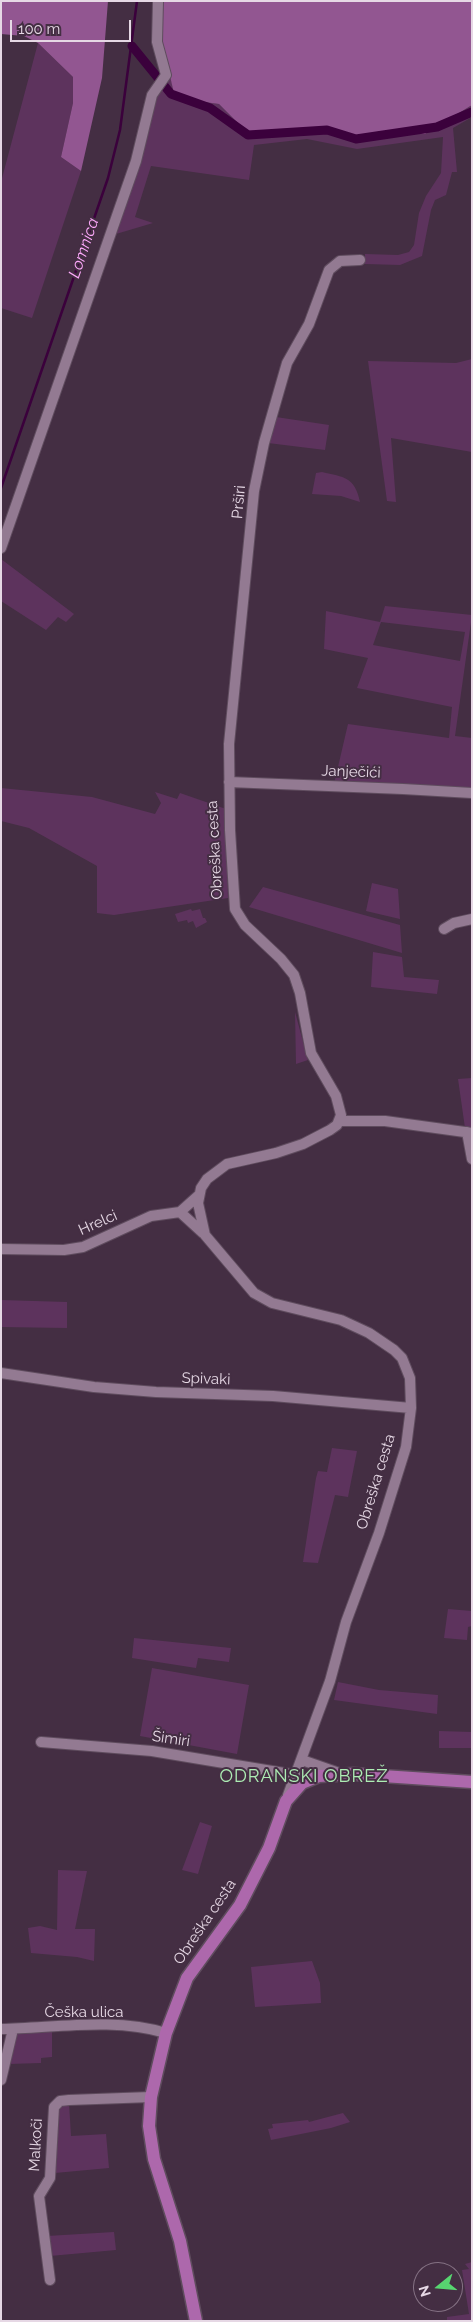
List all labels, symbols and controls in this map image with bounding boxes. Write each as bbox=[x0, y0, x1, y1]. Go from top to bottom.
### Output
scale bar bbox=[12, 10, 134, 42]
text: 100 m bbox=[18, 20, 60, 38]
water label: Lomnica bbox=[65, 216, 103, 280]
street label: Prširi bbox=[229, 484, 249, 520]
street label: Janječići bbox=[321, 762, 381, 782]
street label: Obreška cesta bbox=[203, 800, 227, 900]
street label: Hrelci bbox=[76, 1207, 120, 1239]
street label: Spivaki bbox=[181, 1369, 231, 1389]
street label: Obreška cesta bbox=[353, 1432, 399, 1532]
street label: Šimiri bbox=[151, 1727, 191, 1751]
district label: ODRANSKI OBREŽ bbox=[218, 1766, 390, 1788]
street label: Obreška cesta bbox=[170, 1876, 240, 1968]
street label: Češka ulica bbox=[45, 2003, 123, 2021]
street label: Malkoči bbox=[26, 2118, 46, 2172]
north arrow bbox=[413, 2262, 463, 2312]
text: N bbox=[415, 2284, 434, 2299]

